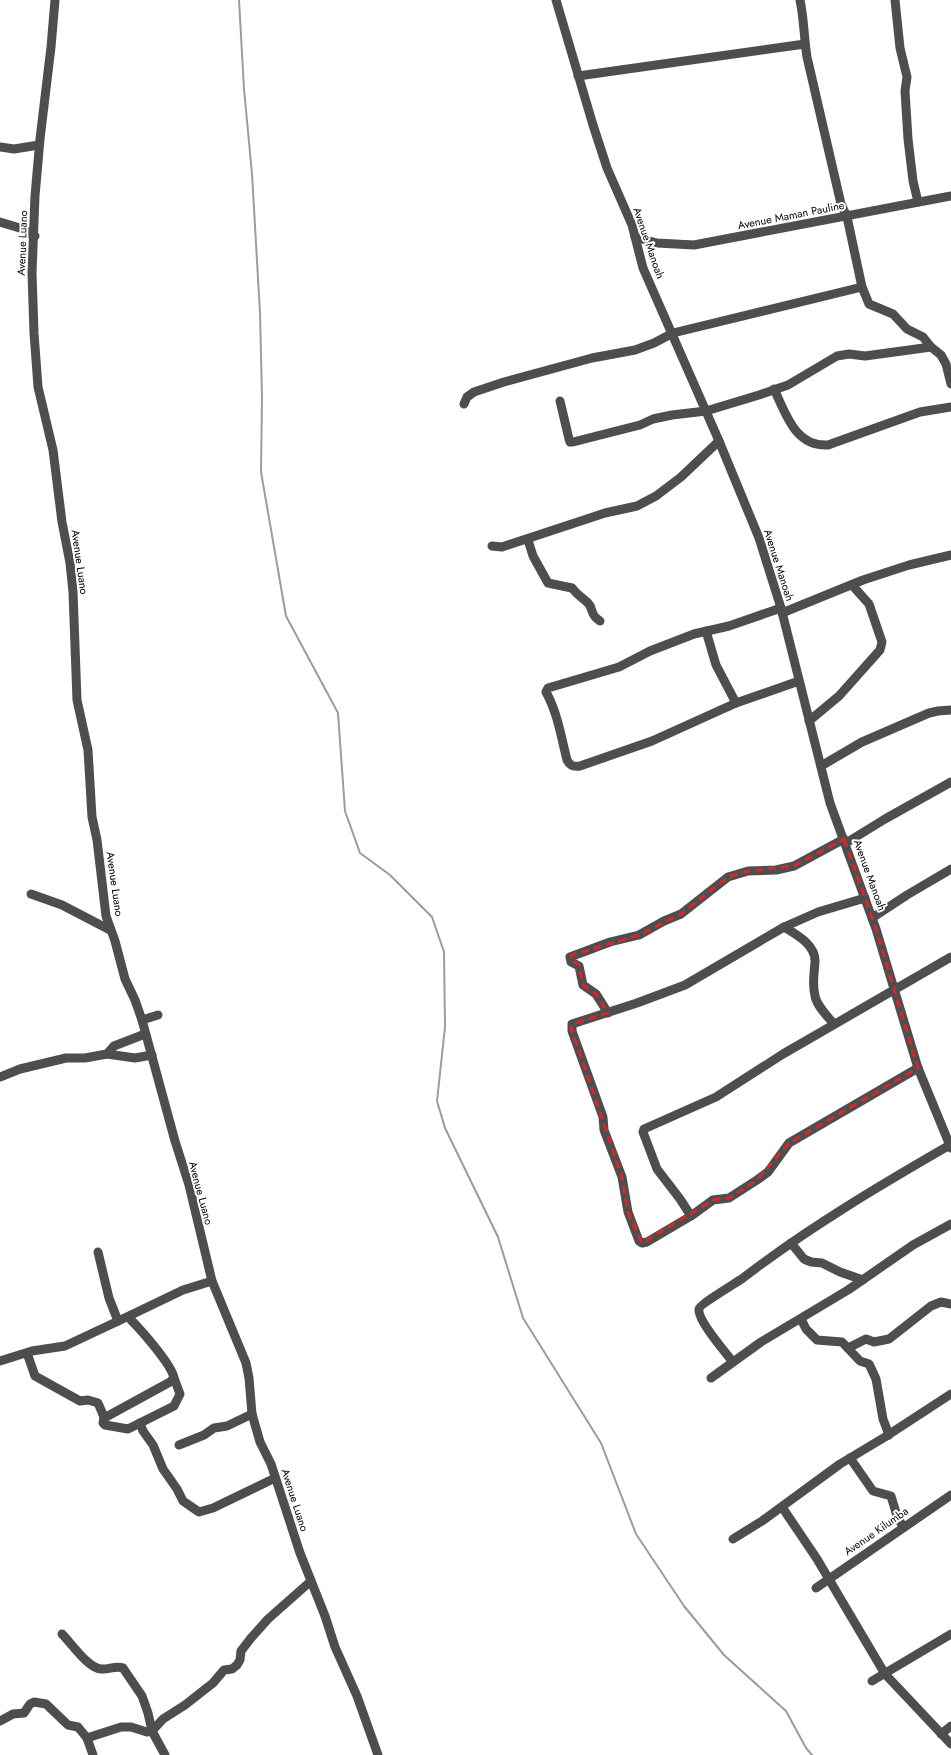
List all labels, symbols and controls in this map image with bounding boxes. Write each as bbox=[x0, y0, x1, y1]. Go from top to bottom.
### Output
street label: Avenue Maman Pauline bbox=[736, 197, 846, 233]
street label: Avenue Manoah bbox=[629, 205, 669, 281]
street label: Avenue Luano bbox=[13, 210, 31, 276]
street label: Avenue Manoah bbox=[760, 527, 798, 603]
street label: Avenue Luano bbox=[68, 529, 92, 595]
street label: Avenue Manoah bbox=[850, 837, 890, 913]
street label: Avenue Luano bbox=[103, 851, 127, 917]
street label: Avenue Luano bbox=[185, 1159, 217, 1227]
street label: Avenue Luano bbox=[277, 1467, 313, 1533]
street label: Avenue Kilumba bbox=[841, 1503, 911, 1559]

